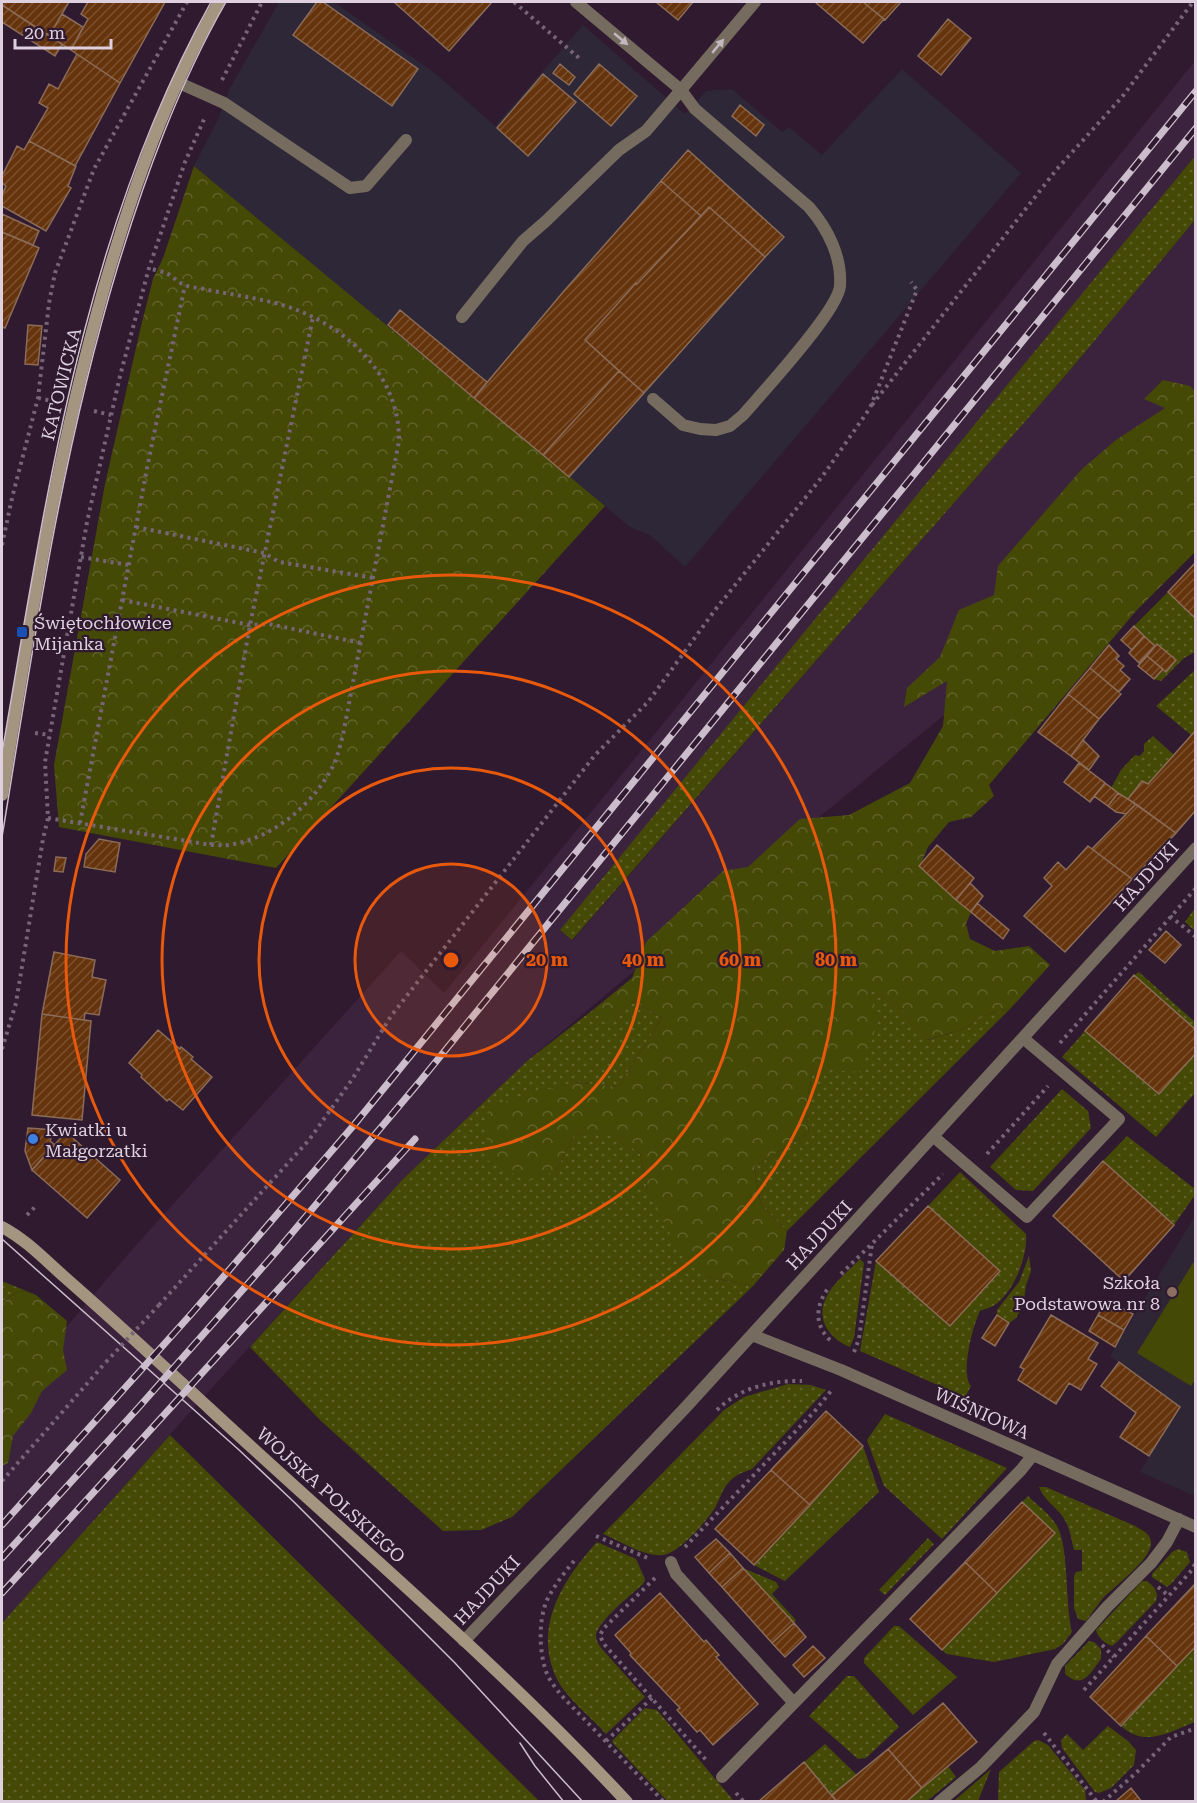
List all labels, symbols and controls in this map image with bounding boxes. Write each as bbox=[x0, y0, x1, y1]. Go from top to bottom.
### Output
scale bar bbox=[15, 12, 111, 50]
text: 20 m bbox=[24, 22, 65, 43]
one-way arrow bbox=[613, 32, 628, 45]
one-way arrow bbox=[711, 39, 724, 54]
street label: KATOWICKA bbox=[37, 325, 85, 442]
place label: Świętochłowice Mijanka bbox=[34, 612, 172, 654]
marker: Świętochłowice Mijanka bbox=[15, 625, 29, 639]
street label: HAJDUKI bbox=[1109, 837, 1183, 915]
text: 20 m bbox=[526, 949, 569, 970]
text: 40 m bbox=[622, 949, 665, 970]
text: 60 m bbox=[719, 949, 762, 970]
text: 80 m bbox=[815, 949, 858, 970]
centre of rings bbox=[441, 950, 461, 970]
place label: Kwiatki u Małgorzatki bbox=[45, 1119, 148, 1161]
marker: Kwiatki u Małgorzatki bbox=[26, 1132, 40, 1146]
street label: HAJDUKI bbox=[782, 1196, 856, 1274]
place label: Szkoła Podstawowa nr 8 bbox=[1014, 1272, 1160, 1314]
marker: Szkoła Podstawowa nr 8 bbox=[1165, 1285, 1179, 1299]
street label: WIŚNIOWA bbox=[931, 1383, 1033, 1443]
street label: WOJSKA POLSKIEGO bbox=[253, 1423, 409, 1567]
street label: HAJDUKI bbox=[450, 1551, 524, 1629]

